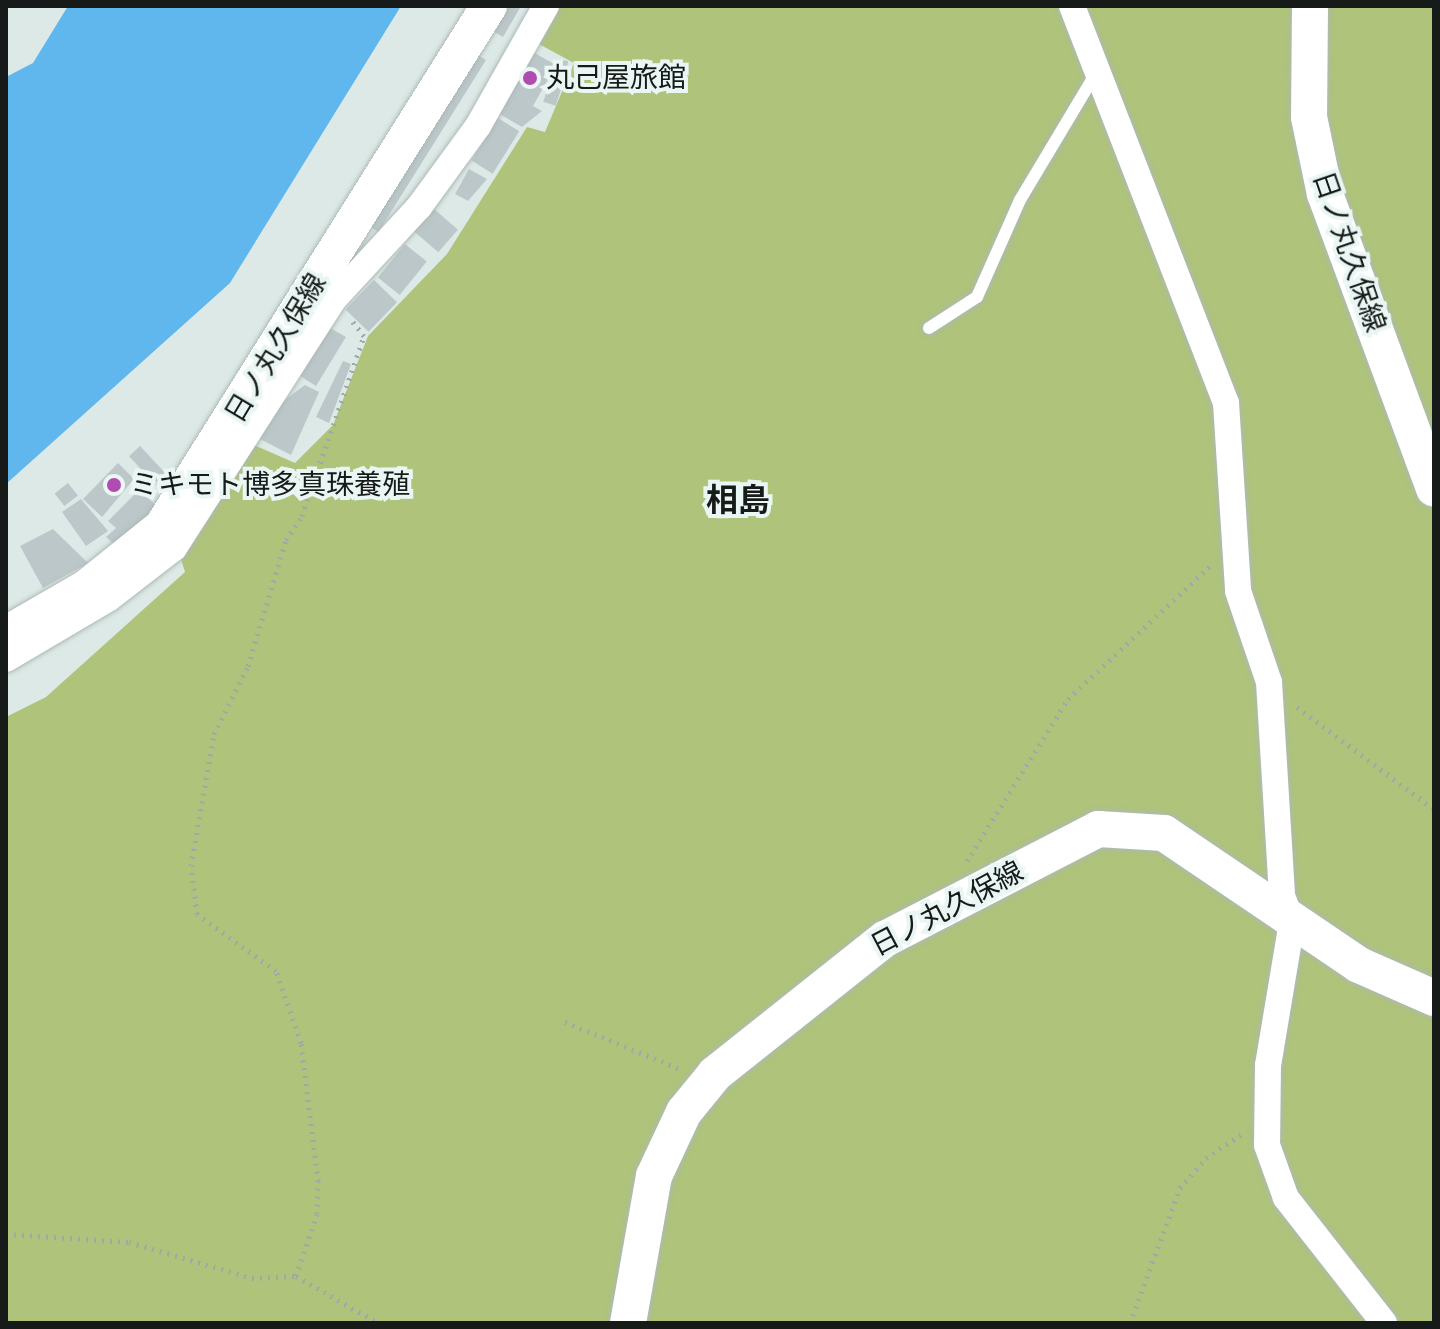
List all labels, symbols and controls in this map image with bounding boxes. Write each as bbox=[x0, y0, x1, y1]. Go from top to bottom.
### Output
place label: 丸己屋旅館 bbox=[546, 61, 686, 95]
marker: 丸己屋旅館 bbox=[521, 69, 539, 87]
street label: 日ノ丸久保線 bbox=[1306, 167, 1392, 337]
street label: 日ノ丸久保線 bbox=[218, 267, 334, 429]
place label: ミキモト博多真珠養殖 bbox=[130, 468, 410, 502]
marker: ミキモト博多真珠養殖 bbox=[105, 476, 123, 494]
district label: 相島 bbox=[706, 481, 770, 519]
street label: 日ノ丸久保線 bbox=[865, 855, 1029, 963]

